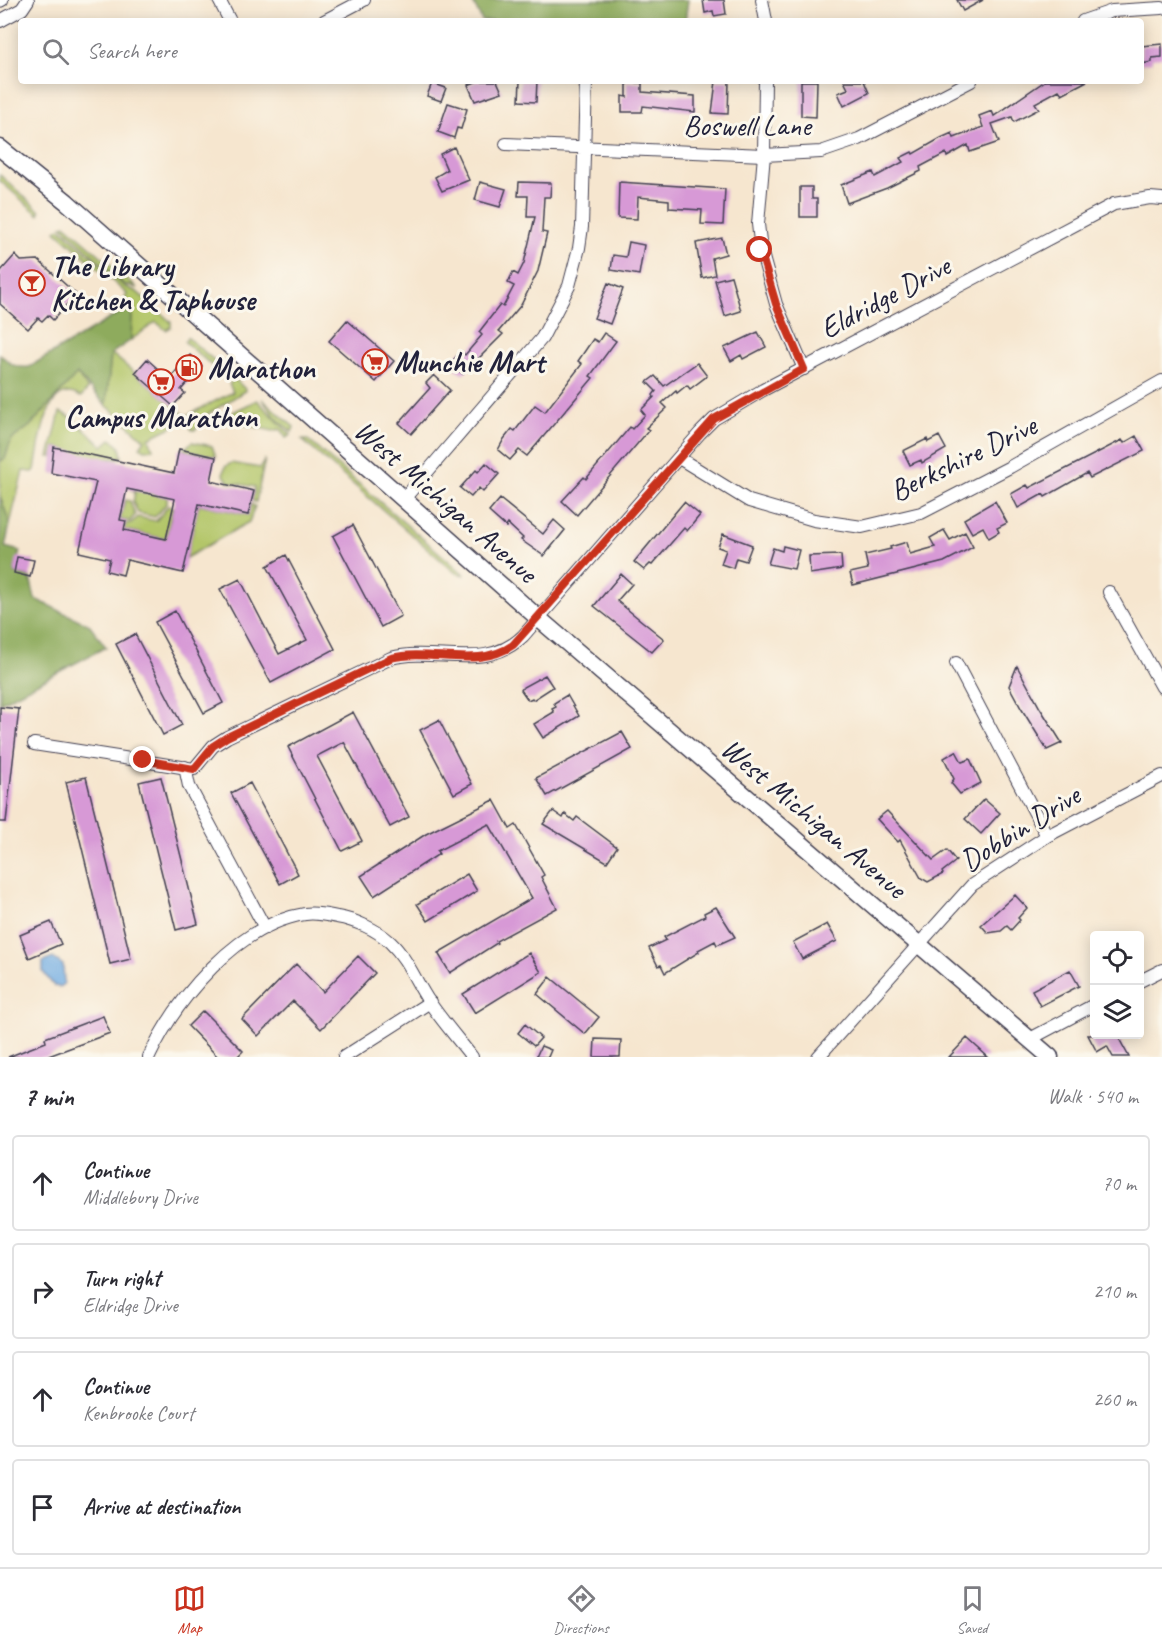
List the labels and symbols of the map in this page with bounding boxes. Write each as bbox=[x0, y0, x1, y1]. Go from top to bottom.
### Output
street label: Boswell Lane bbox=[683, 106, 813, 144]
route start bbox=[746, 236, 772, 262]
street label: Eldridge Drive bbox=[813, 246, 959, 347]
place label: The Library Kitchen & Taphouse bbox=[51, 247, 257, 319]
bar icon: The Library Kitchen & Taphouse bbox=[17, 268, 47, 298]
place label: Munchie Mart bbox=[394, 343, 547, 381]
supermarket icon: Munchie Mart bbox=[360, 347, 390, 377]
place label: Marathon bbox=[208, 349, 316, 387]
fuel station icon: Marathon bbox=[174, 353, 204, 383]
supermarket icon: Campus Marathon bbox=[146, 367, 176, 397]
place label: Campus Marathon bbox=[65, 398, 258, 436]
street label: Berkshire Drive bbox=[883, 405, 1045, 510]
street label: West Michigan Avenue bbox=[347, 411, 547, 592]
street label: West Michigan Avenue bbox=[714, 729, 916, 908]
route end bbox=[129, 746, 155, 772]
street label: Dobbin Drive bbox=[953, 775, 1089, 880]

